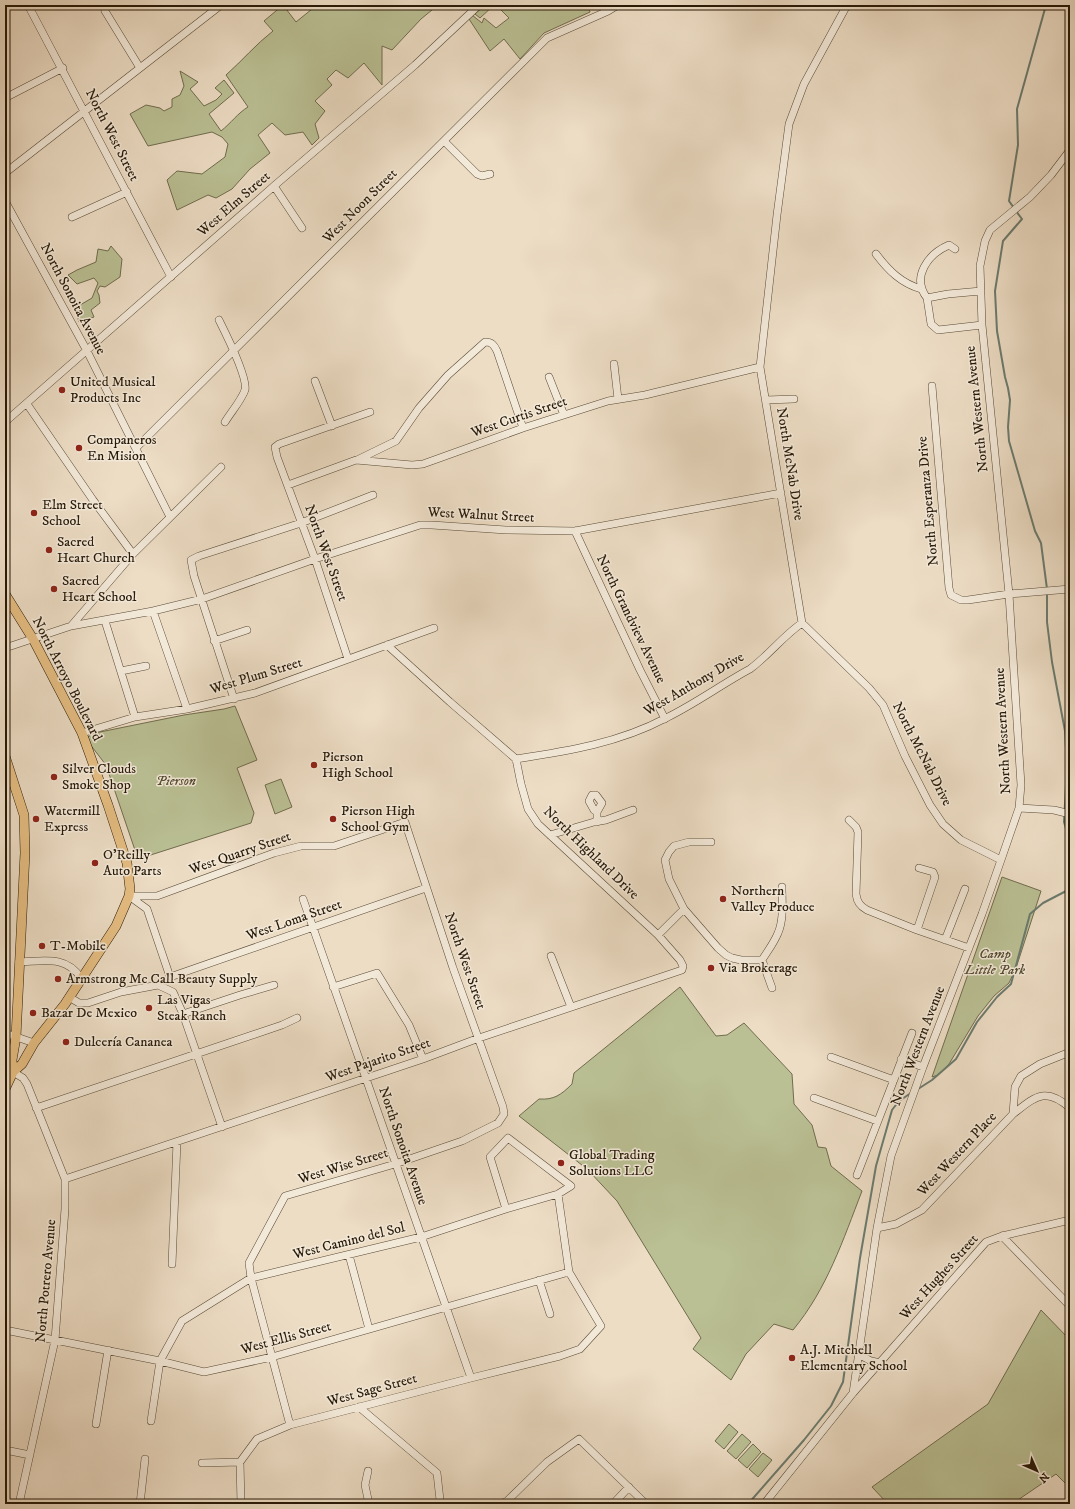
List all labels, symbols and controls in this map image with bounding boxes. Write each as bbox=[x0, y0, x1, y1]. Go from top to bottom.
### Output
street label: North West Street bbox=[81, 86, 143, 185]
street label: West Noon Street bbox=[318, 164, 402, 248]
street label: West Elm Street bbox=[193, 167, 275, 241]
street label: North Sonoita Avenue bbox=[36, 240, 110, 358]
street label: North Western Avenue bbox=[961, 345, 993, 473]
place label: United Musical Products Inc bbox=[70, 373, 156, 407]
marker: United Musical Products Inc bbox=[57, 385, 67, 395]
street label: West Curtis Street bbox=[468, 392, 570, 442]
street label: North McNab Drive bbox=[772, 406, 808, 522]
place label: Companeros En Mision bbox=[87, 431, 157, 465]
street label: North Esperanza Drive bbox=[913, 435, 943, 567]
marker: Companeros En Mision bbox=[74, 443, 84, 453]
place label: Elm Street School bbox=[42, 496, 103, 530]
street label: North West Street bbox=[300, 502, 352, 604]
street label: West Walnut Street bbox=[426, 503, 535, 527]
marker: Elm Street School bbox=[29, 508, 39, 518]
place label: Sacred Heart Church bbox=[57, 533, 136, 567]
marker: Sacred Heart Church bbox=[44, 545, 54, 555]
street label: North Grandview Avenue bbox=[592, 552, 670, 686]
place label: Sacred Heart School bbox=[62, 572, 137, 606]
marker: Sacred Heart School bbox=[49, 584, 59, 594]
street label: North Arroyo Boulevard bbox=[28, 614, 106, 744]
street label: West Anthony Drive bbox=[640, 648, 748, 721]
street label: West Plum Street bbox=[207, 653, 305, 699]
street label: North Western Avenue bbox=[991, 667, 1015, 795]
street label: North McNab Drive bbox=[888, 699, 956, 809]
place label: Pierson High School bbox=[322, 748, 394, 782]
place label: Silver Clouds Smoke Shop bbox=[62, 760, 136, 794]
marker: Pierson High School bbox=[309, 760, 319, 770]
marker: Silver Clouds Smoke Shop bbox=[49, 772, 59, 782]
park label: Pierson bbox=[156, 772, 196, 790]
place label: Watermill Express bbox=[43, 802, 101, 836]
place label: Pierson High School Gym bbox=[341, 802, 416, 836]
street label: North Highland Drive bbox=[539, 803, 643, 903]
marker: Watermill Express bbox=[31, 814, 41, 824]
marker: Pierson High School Gym bbox=[328, 814, 338, 824]
street label: West Quarry Street bbox=[186, 827, 294, 879]
place label: O'Reilly Auto Parts bbox=[103, 846, 162, 880]
marker: O'Reilly Auto Parts bbox=[90, 858, 100, 868]
place label: Northern Valley Produce bbox=[730, 882, 815, 916]
marker: Northern Valley Produce bbox=[718, 894, 728, 904]
street label: West Loma Street bbox=[243, 895, 345, 945]
street label: North West Street bbox=[440, 910, 490, 1012]
place label: T-Mobile bbox=[50, 937, 106, 955]
marker: T-Mobile bbox=[37, 941, 47, 951]
park label: Camp Little Park bbox=[964, 945, 1025, 979]
place label: Via Brokerage bbox=[718, 959, 798, 977]
marker: Via Brokerage bbox=[706, 963, 716, 973]
place label: Armstrong Mc Call Beauty Supply bbox=[66, 970, 258, 988]
marker: Armstrong Mc Call Beauty Supply bbox=[53, 974, 63, 984]
street label: North Western Avenue bbox=[887, 983, 949, 1108]
place label: Las Vigas Steak Ranch bbox=[157, 991, 227, 1025]
marker: Las Vigas Steak Ranch bbox=[144, 1003, 154, 1013]
place label: Bazar De Mexico bbox=[41, 1004, 137, 1022]
marker: Bazar De Mexico bbox=[28, 1008, 38, 1018]
place label: Dulcería Cananea bbox=[74, 1033, 173, 1051]
street label: West Pajarito Street bbox=[322, 1033, 433, 1087]
marker: Dulcería Cananea bbox=[61, 1037, 71, 1047]
street label: North Sonoita Avenue bbox=[374, 1085, 432, 1208]
street label: West Western Place bbox=[913, 1108, 1001, 1201]
street label: West Wise Street bbox=[295, 1144, 391, 1189]
place label: Global Trading Solutions LLC bbox=[569, 1146, 655, 1180]
marker: Global Trading Solutions LLC bbox=[556, 1158, 566, 1168]
street label: North Potrero Avenue bbox=[32, 1218, 60, 1343]
street label: West Camino del Sol bbox=[290, 1218, 408, 1264]
street label: West Hughes Street bbox=[895, 1230, 983, 1324]
street label: West Ellis Street bbox=[238, 1317, 334, 1359]
place label: A.J. Mitchell Elementary School bbox=[800, 1341, 908, 1375]
marker: A.J. Mitchell Elementary School bbox=[787, 1353, 797, 1363]
street label: West Sage Street bbox=[324, 1369, 419, 1411]
north arrow bbox=[1017, 1451, 1057, 1491]
text: N bbox=[1035, 1469, 1052, 1486]

